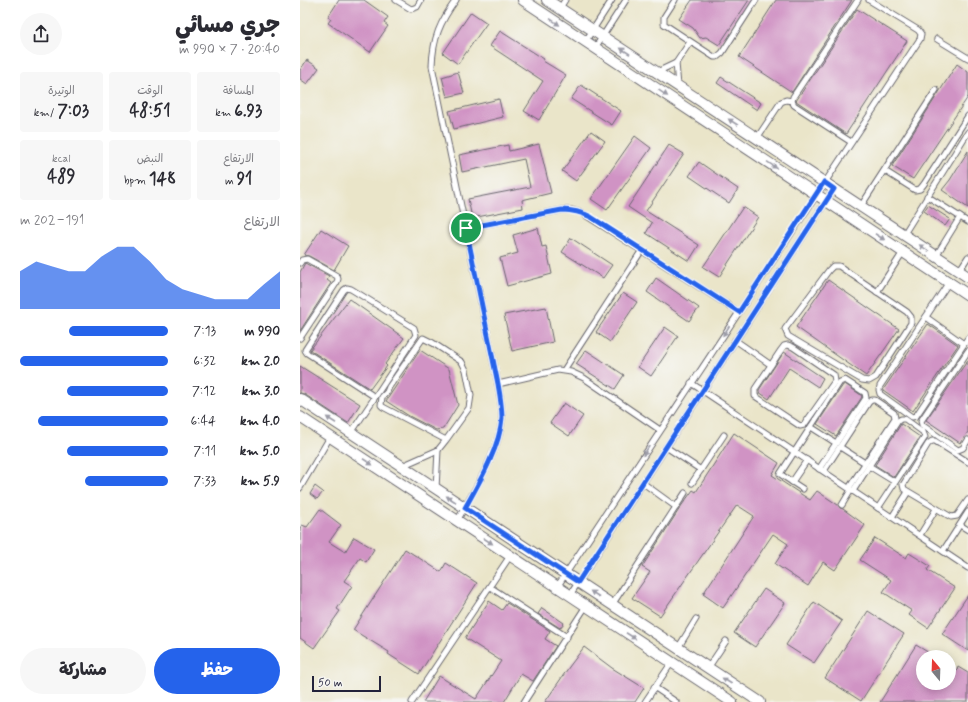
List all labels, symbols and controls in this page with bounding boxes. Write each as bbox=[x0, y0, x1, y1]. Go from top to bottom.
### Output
text: جري مسائي bbox=[175, 12, 280, 40]
button: share bbox=[20, 13, 62, 55]
one-way arrow bbox=[549, 18, 561, 25]
text: 20:40 · 7 × 990 m bbox=[179, 41, 280, 58]
one-way arrow bbox=[620, 47, 630, 55]
text: الوتيرة bbox=[48, 84, 75, 98]
text: الوقت bbox=[137, 84, 163, 98]
text: المسافة bbox=[223, 84, 254, 98]
one-way arrow bbox=[658, 90, 669, 97]
text: 7:03 bbox=[57, 100, 89, 122]
text: 48:51 bbox=[129, 100, 171, 122]
text: 6.93 bbox=[234, 100, 262, 122]
text: /km bbox=[34, 106, 57, 120]
text: km bbox=[215, 106, 234, 120]
one-way arrow bbox=[728, 118, 739, 126]
text: kcal bbox=[52, 152, 71, 166]
text: النبض bbox=[137, 152, 163, 166]
text: الارتفاع bbox=[223, 152, 254, 166]
one-way arrow bbox=[767, 161, 777, 169]
text: 489 bbox=[47, 166, 75, 188]
text: 148 bbox=[149, 168, 176, 190]
text: 91 bbox=[237, 168, 252, 190]
text: bpm bbox=[124, 174, 149, 188]
text: m bbox=[225, 174, 237, 188]
pin bbox=[449, 211, 483, 245]
text: 191–202 m bbox=[20, 212, 84, 229]
text: الارتفاع bbox=[244, 214, 280, 231]
icon: arrive bbox=[455, 217, 477, 239]
one-way arrow bbox=[875, 233, 885, 241]
one-way arrow bbox=[919, 244, 929, 252]
text: 7:13 bbox=[193, 323, 216, 340]
text: 990 m bbox=[244, 323, 280, 340]
one-way arrow bbox=[722, 326, 730, 336]
text: 6:32 bbox=[193, 353, 216, 370]
text: 2.0 km bbox=[241, 353, 280, 370]
text: 7:12 bbox=[192, 383, 216, 400]
text: 3.0 km bbox=[242, 383, 280, 400]
text: 6:44 bbox=[190, 413, 216, 430]
text: 4.0 km bbox=[240, 413, 280, 430]
one-way arrow bbox=[326, 416, 336, 424]
text: 7:11 bbox=[193, 443, 216, 460]
text: 5.0 km bbox=[240, 443, 280, 460]
one-way arrow bbox=[642, 446, 650, 457]
one-way arrow bbox=[362, 458, 373, 466]
text: 7:33 bbox=[193, 473, 216, 490]
text: 5.9 km bbox=[241, 473, 280, 490]
one-way arrow bbox=[446, 495, 457, 503]
one-way arrow bbox=[483, 537, 493, 545]
one-way arrow bbox=[590, 590, 600, 598]
one-way arrow bbox=[626, 632, 637, 640]
button: مشاركة bbox=[20, 648, 146, 694]
button: حفظ bbox=[154, 648, 280, 694]
north arrow bbox=[916, 650, 956, 690]
map controls bbox=[916, 650, 956, 690]
scale bar bbox=[312, 674, 381, 693]
text: 50 m bbox=[318, 676, 343, 690]
one-way arrow bbox=[721, 677, 733, 684]

